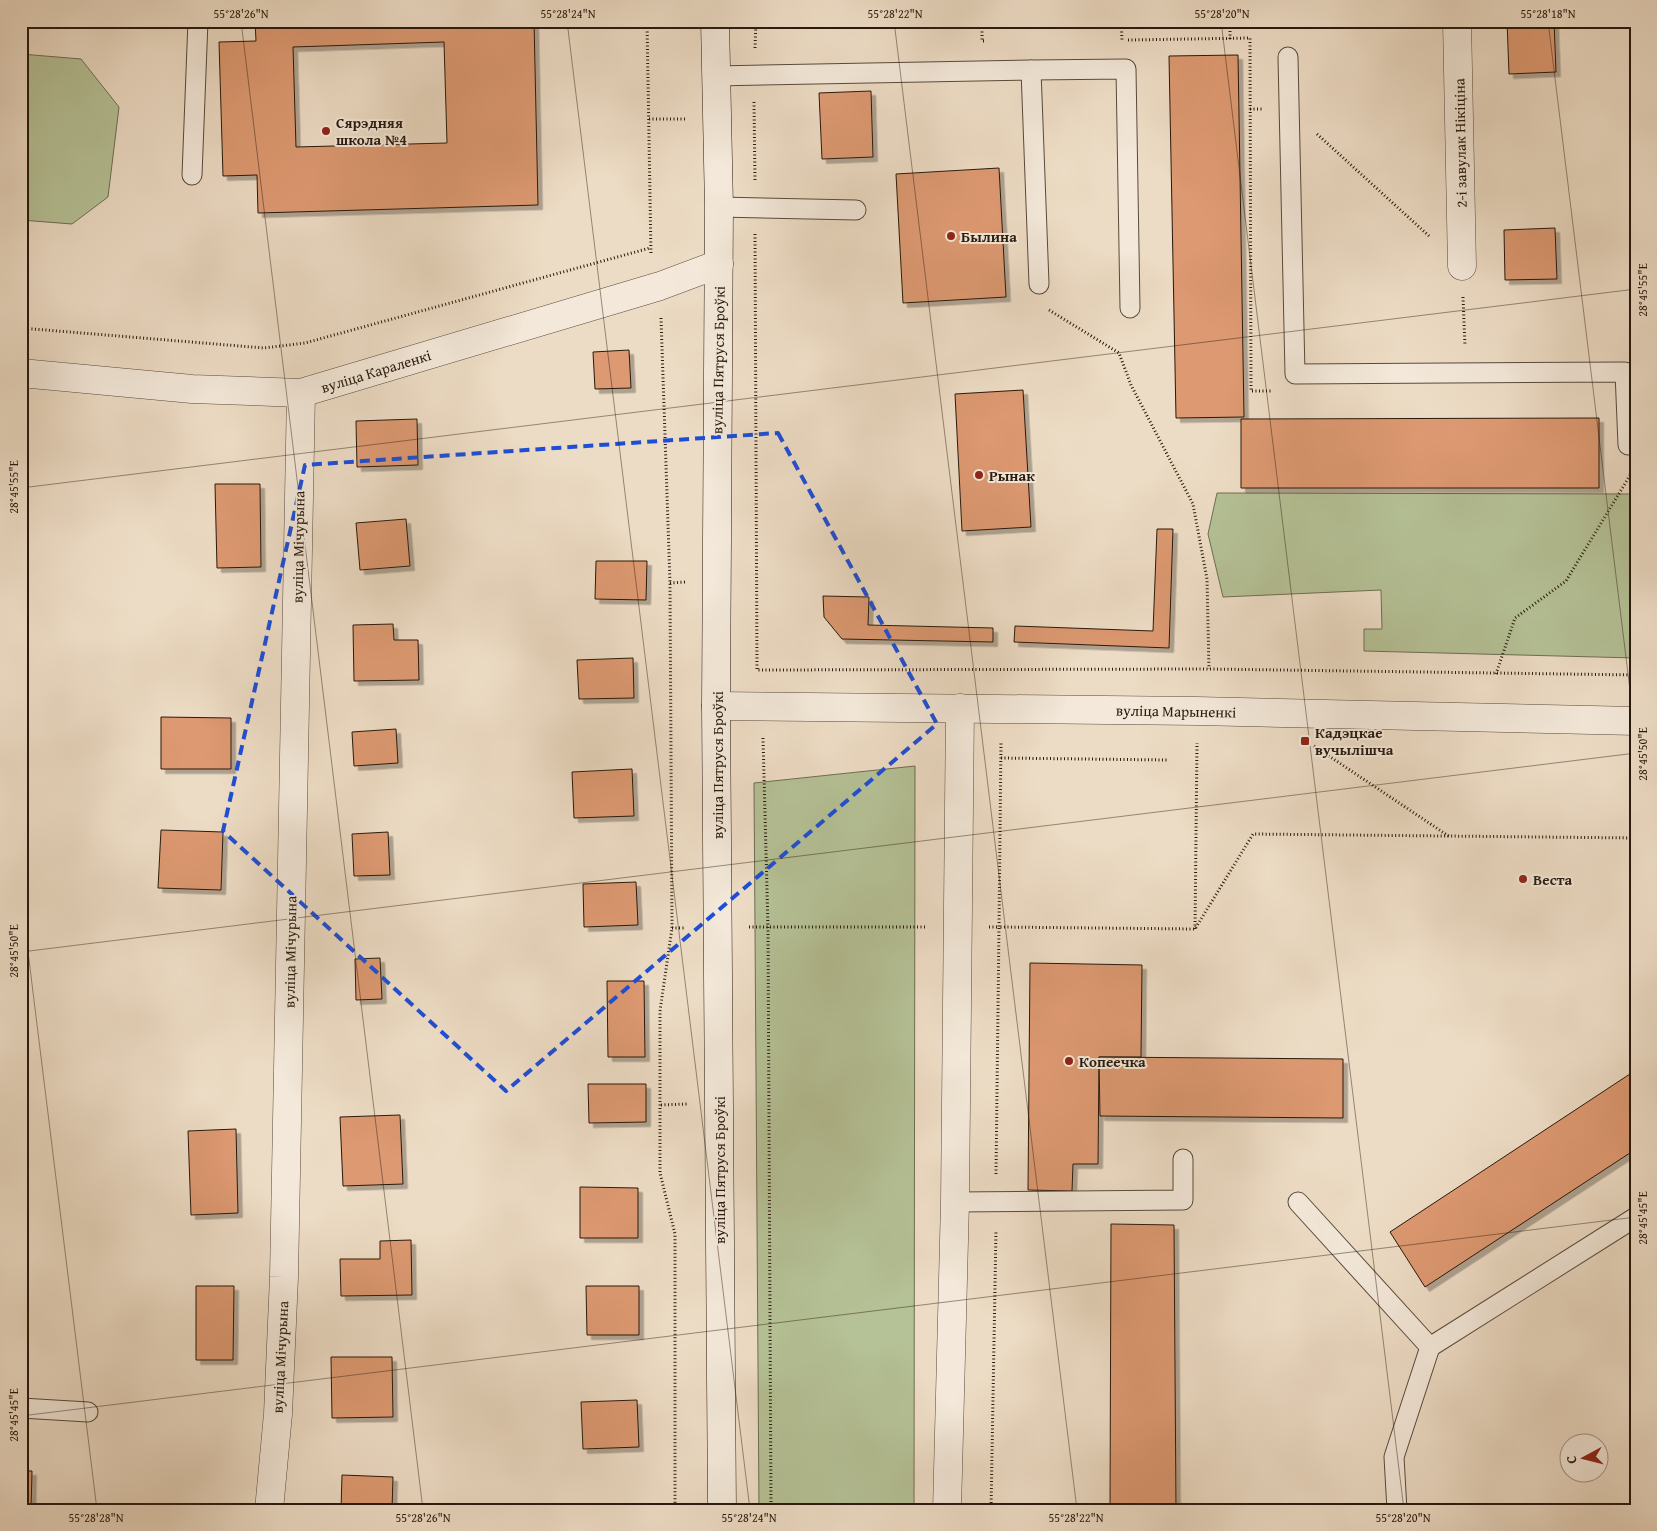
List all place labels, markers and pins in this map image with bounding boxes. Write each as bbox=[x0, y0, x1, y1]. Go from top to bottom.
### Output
place label: Сярэдняя школа №4 bbox=[336, 112, 407, 150]
marker: Сярэдняя школа №4 bbox=[320, 125, 332, 137]
place label: Былина bbox=[961, 226, 1017, 247]
marker: Былина bbox=[945, 230, 957, 242]
place label: Рынак bbox=[989, 465, 1035, 486]
marker: Рынак bbox=[973, 469, 985, 481]
place label: Кадэцкае вучылішча bbox=[1315, 722, 1394, 760]
marker: Кадэцкае вучылішча bbox=[1299, 735, 1311, 747]
place label: Веста bbox=[1533, 869, 1573, 890]
marker: Веста bbox=[1517, 873, 1529, 885]
place label: Копеечка bbox=[1079, 1051, 1146, 1072]
marker: Копеечка bbox=[1063, 1055, 1075, 1067]

